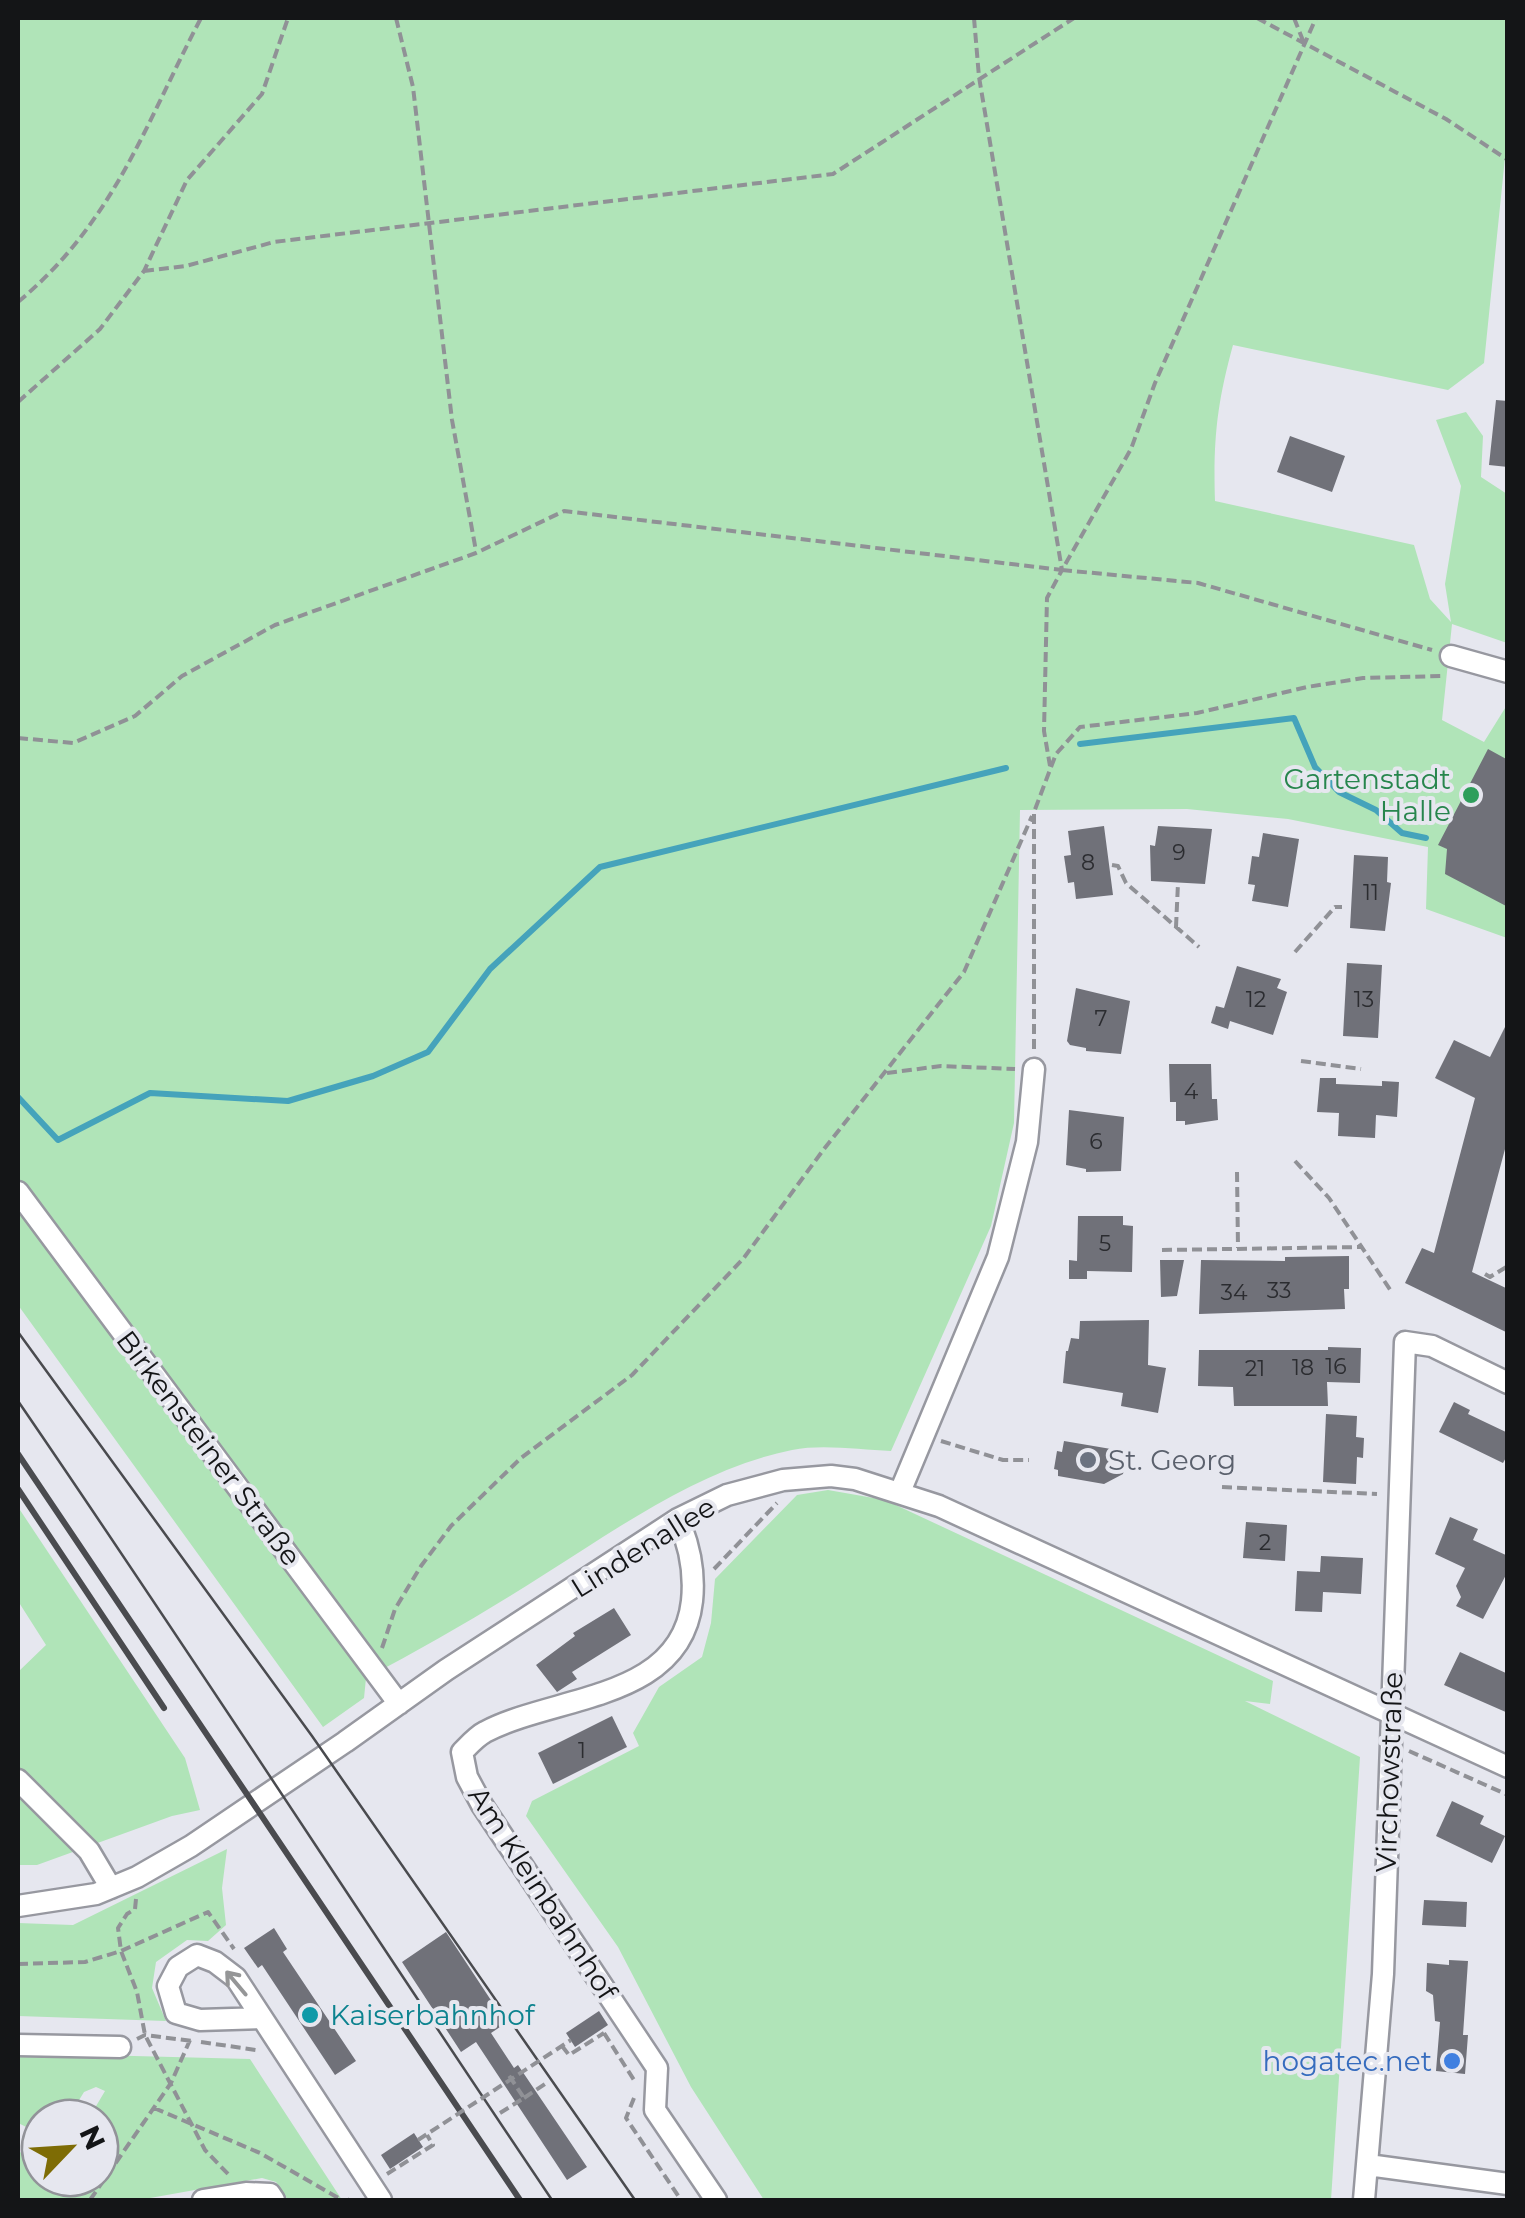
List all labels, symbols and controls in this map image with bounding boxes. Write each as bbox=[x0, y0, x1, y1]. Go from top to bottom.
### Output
place label: Gartenstadt Halle bbox=[1283, 762, 1451, 828]
marker: Gartenstadt Halle bbox=[1460, 784, 1482, 806]
house number: 9 bbox=[1172, 839, 1186, 866]
house number: 8 bbox=[1081, 849, 1095, 876]
house number: 11 bbox=[1363, 879, 1379, 906]
house number: 12 bbox=[1246, 986, 1266, 1013]
house number: 13 bbox=[1354, 986, 1374, 1013]
house number: 7 bbox=[1095, 1005, 1108, 1032]
house number: 4 bbox=[1184, 1078, 1199, 1105]
house number: 6 bbox=[1089, 1128, 1103, 1155]
house number: 5 bbox=[1099, 1230, 1111, 1257]
house number: 33 bbox=[1267, 1277, 1291, 1304]
house number: 34 bbox=[1221, 1279, 1248, 1306]
street label: Birkensteiner Straße bbox=[109, 1324, 309, 1572]
house number: 16 bbox=[1325, 1353, 1347, 1380]
house number: 18 bbox=[1292, 1354, 1314, 1381]
house number: 21 bbox=[1245, 1355, 1265, 1382]
place label: St. Georg bbox=[1108, 1443, 1236, 1477]
marker: St. Georg bbox=[1077, 1449, 1099, 1471]
street label: Lindenallee bbox=[565, 1489, 721, 1605]
house number: 2 bbox=[1259, 1529, 1271, 1556]
street label: Virchowstraße bbox=[1369, 1671, 1409, 1873]
house number: 1 bbox=[578, 1737, 586, 1764]
street label: Am Kleinbahnhof bbox=[461, 1780, 625, 2007]
one-way arrow bbox=[225, 1971, 248, 1996]
place label: Kaiserbahnhof bbox=[330, 1998, 536, 2032]
marker: Kaiserbahnhof bbox=[299, 2004, 321, 2026]
place label: hogatec.net bbox=[1263, 2044, 1432, 2078]
marker: hogatec.net bbox=[1441, 2050, 1463, 2072]
north arrow bbox=[20, 2098, 120, 2198]
text: N bbox=[72, 2120, 113, 2155]

